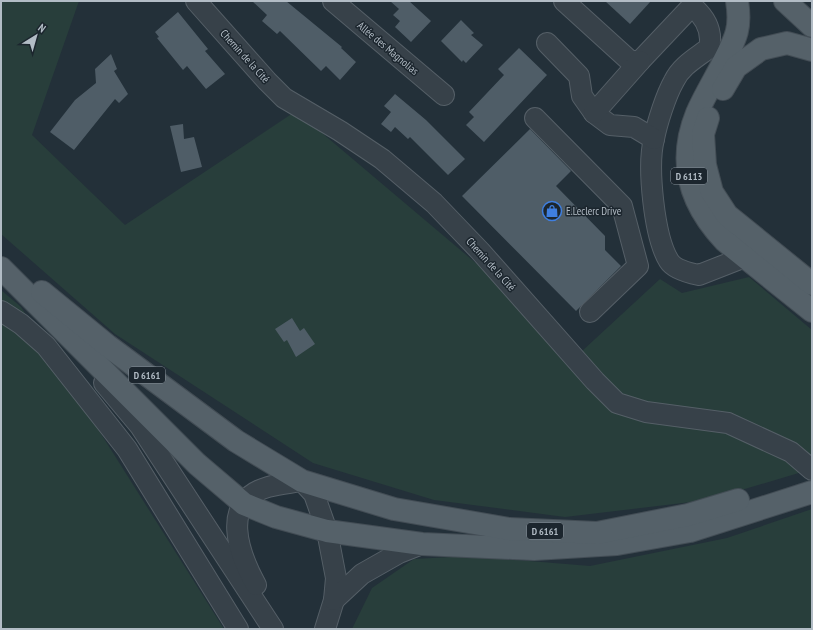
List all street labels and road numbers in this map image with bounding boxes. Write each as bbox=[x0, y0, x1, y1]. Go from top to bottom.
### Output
street label: Allée des Magnolias bbox=[354, 18, 422, 78]
street label: Chemin de la Cité bbox=[217, 26, 273, 86]
road number: D 6113 bbox=[671, 168, 707, 184]
street label: Chemin de la Cité bbox=[463, 234, 519, 294]
road number: D 6161 bbox=[129, 367, 165, 383]
road number: D 6161 bbox=[527, 523, 563, 539]

